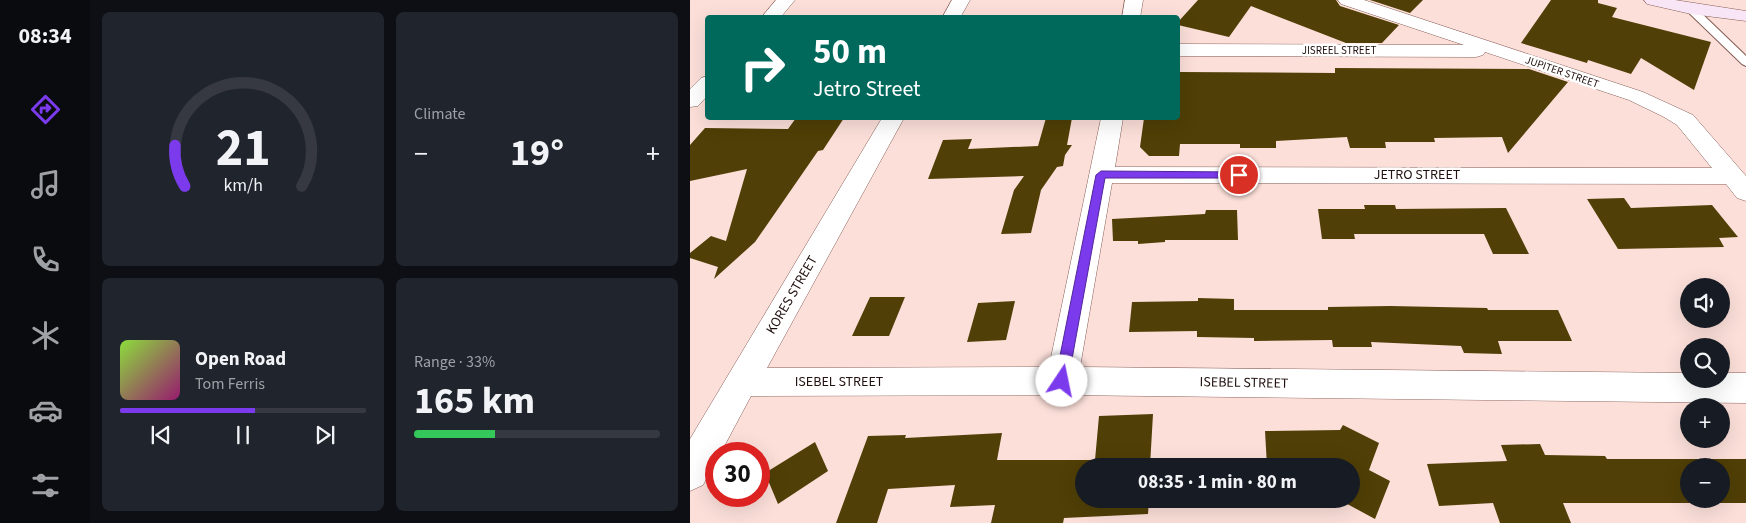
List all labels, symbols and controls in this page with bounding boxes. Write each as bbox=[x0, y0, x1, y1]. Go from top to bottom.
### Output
text: 08:34 bbox=[18, 20, 72, 52]
text: 50 m bbox=[813, 27, 887, 77]
icon: right bbox=[730, 35, 795, 100]
street label: JISREEL STREET bbox=[1302, 43, 1376, 58]
street label: JUPITER STREET bbox=[1523, 52, 1601, 92]
text: Jetro Street bbox=[813, 73, 921, 105]
icon: directions bbox=[28, 92, 63, 127]
text: Climate bbox=[414, 103, 465, 125]
text: 21 bbox=[216, 112, 270, 186]
text: 19° bbox=[510, 126, 564, 180]
text: − bbox=[414, 134, 428, 174]
text: + bbox=[646, 134, 660, 174]
pin bbox=[1218, 154, 1260, 196]
icon: arrive bbox=[1225, 161, 1253, 189]
street label: JETRO STREET bbox=[1374, 165, 1461, 185]
icon: music bbox=[28, 167, 63, 202]
text: km/h bbox=[223, 173, 263, 198]
icon: phone bbox=[28, 242, 63, 277]
street label: KORES STREET bbox=[761, 252, 823, 338]
map controls bbox=[1680, 278, 1730, 508]
button: sound bbox=[1680, 278, 1730, 328]
icon: climate bbox=[28, 318, 63, 353]
button: search bbox=[1680, 338, 1730, 388]
text: Open Road bbox=[195, 346, 286, 373]
text: Range · 33% bbox=[414, 351, 495, 373]
position arrow bbox=[1035, 354, 1087, 406]
street label: ISEBEL STREET bbox=[795, 372, 884, 392]
street label: ISEBEL STREET bbox=[1199, 372, 1289, 394]
text: Tom Ferris bbox=[195, 373, 265, 395]
text: 165 km bbox=[414, 374, 535, 428]
icon: car bbox=[28, 393, 63, 428]
button: + bbox=[1680, 398, 1730, 448]
icon: previous bbox=[147, 421, 175, 449]
icon: pause bbox=[229, 421, 257, 449]
icon: next bbox=[311, 421, 339, 449]
speed limit sign: 30 bbox=[705, 442, 770, 507]
button: − bbox=[1680, 458, 1730, 508]
icon: filters bbox=[28, 468, 63, 503]
text: 08:35 · 1 min · 80 m bbox=[1138, 469, 1297, 496]

